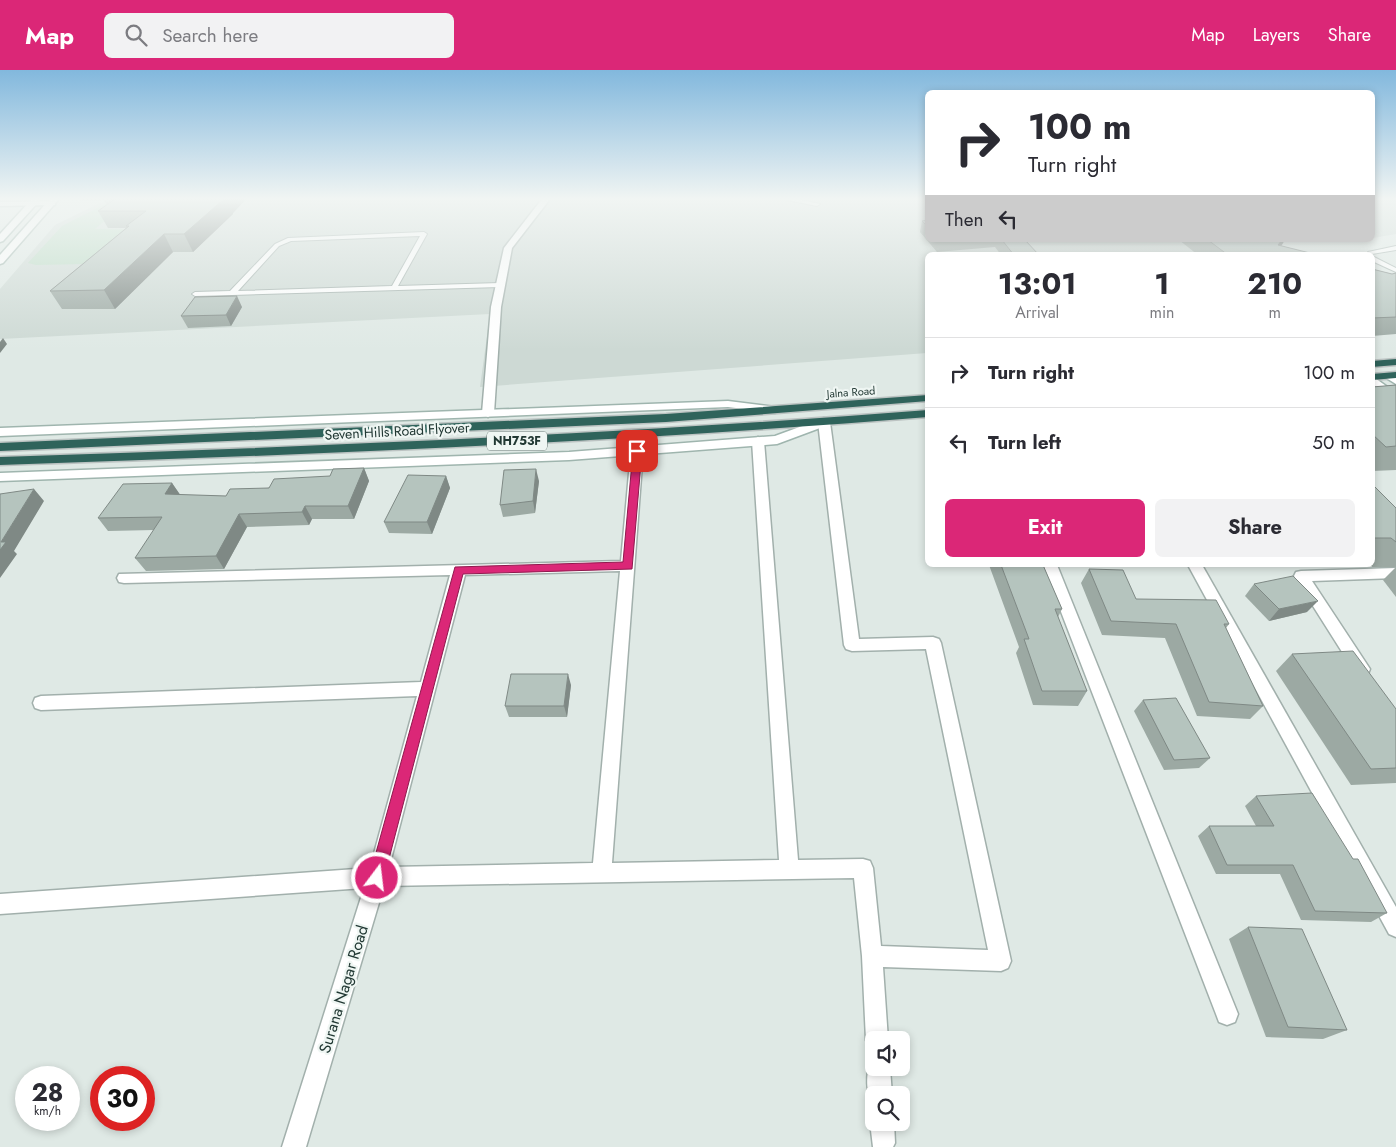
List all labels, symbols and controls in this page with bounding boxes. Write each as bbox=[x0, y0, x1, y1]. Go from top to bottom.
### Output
search box bbox=[104, 13, 454, 58]
text: Map bbox=[25, 18, 74, 53]
icon: search bbox=[122, 21, 150, 49]
text: Search here bbox=[162, 22, 258, 49]
text: Map bbox=[1191, 22, 1225, 48]
text: Layers bbox=[1253, 22, 1300, 48]
text: Share bbox=[1328, 22, 1371, 48]
text: 100 m bbox=[1028, 102, 1131, 152]
icon: right bbox=[945, 110, 1010, 175]
text: Turn right bbox=[1028, 148, 1116, 180]
icon: left bbox=[994, 205, 1022, 233]
text: Then bbox=[945, 206, 984, 233]
text: 13:01 bbox=[998, 262, 1077, 305]
text: 1 bbox=[1154, 262, 1170, 305]
text: 210 bbox=[1247, 262, 1302, 305]
text: Arrival bbox=[1015, 301, 1059, 324]
text: min bbox=[1149, 301, 1174, 324]
text: m bbox=[1268, 301, 1281, 324]
icon: right bbox=[945, 359, 973, 387]
text: Turn right bbox=[988, 359, 1074, 386]
text: 100 m bbox=[1303, 359, 1355, 386]
street label: Jalna Road bbox=[824, 382, 876, 402]
street label: Seven Hills Road Flyover bbox=[324, 417, 470, 445]
icon: left bbox=[945, 429, 973, 457]
text: Turn left bbox=[988, 429, 1061, 456]
text: 50 m bbox=[1312, 429, 1355, 456]
pin bbox=[616, 430, 658, 472]
road number: NH753F bbox=[487, 432, 547, 451]
icon: arrive bbox=[623, 437, 651, 465]
button: Exit bbox=[945, 499, 1145, 557]
button: Share bbox=[1155, 499, 1355, 557]
position arrow bbox=[350, 851, 402, 903]
street label: Surana Nagar Road bbox=[313, 922, 374, 1056]
map controls bbox=[865, 1031, 910, 1131]
button: sound bbox=[865, 1031, 910, 1076]
speed limit sign: 30 bbox=[90, 1066, 155, 1131]
text: 28 bbox=[31, 1074, 64, 1110]
button: search bbox=[865, 1086, 910, 1131]
text: km/h bbox=[34, 1102, 61, 1120]

